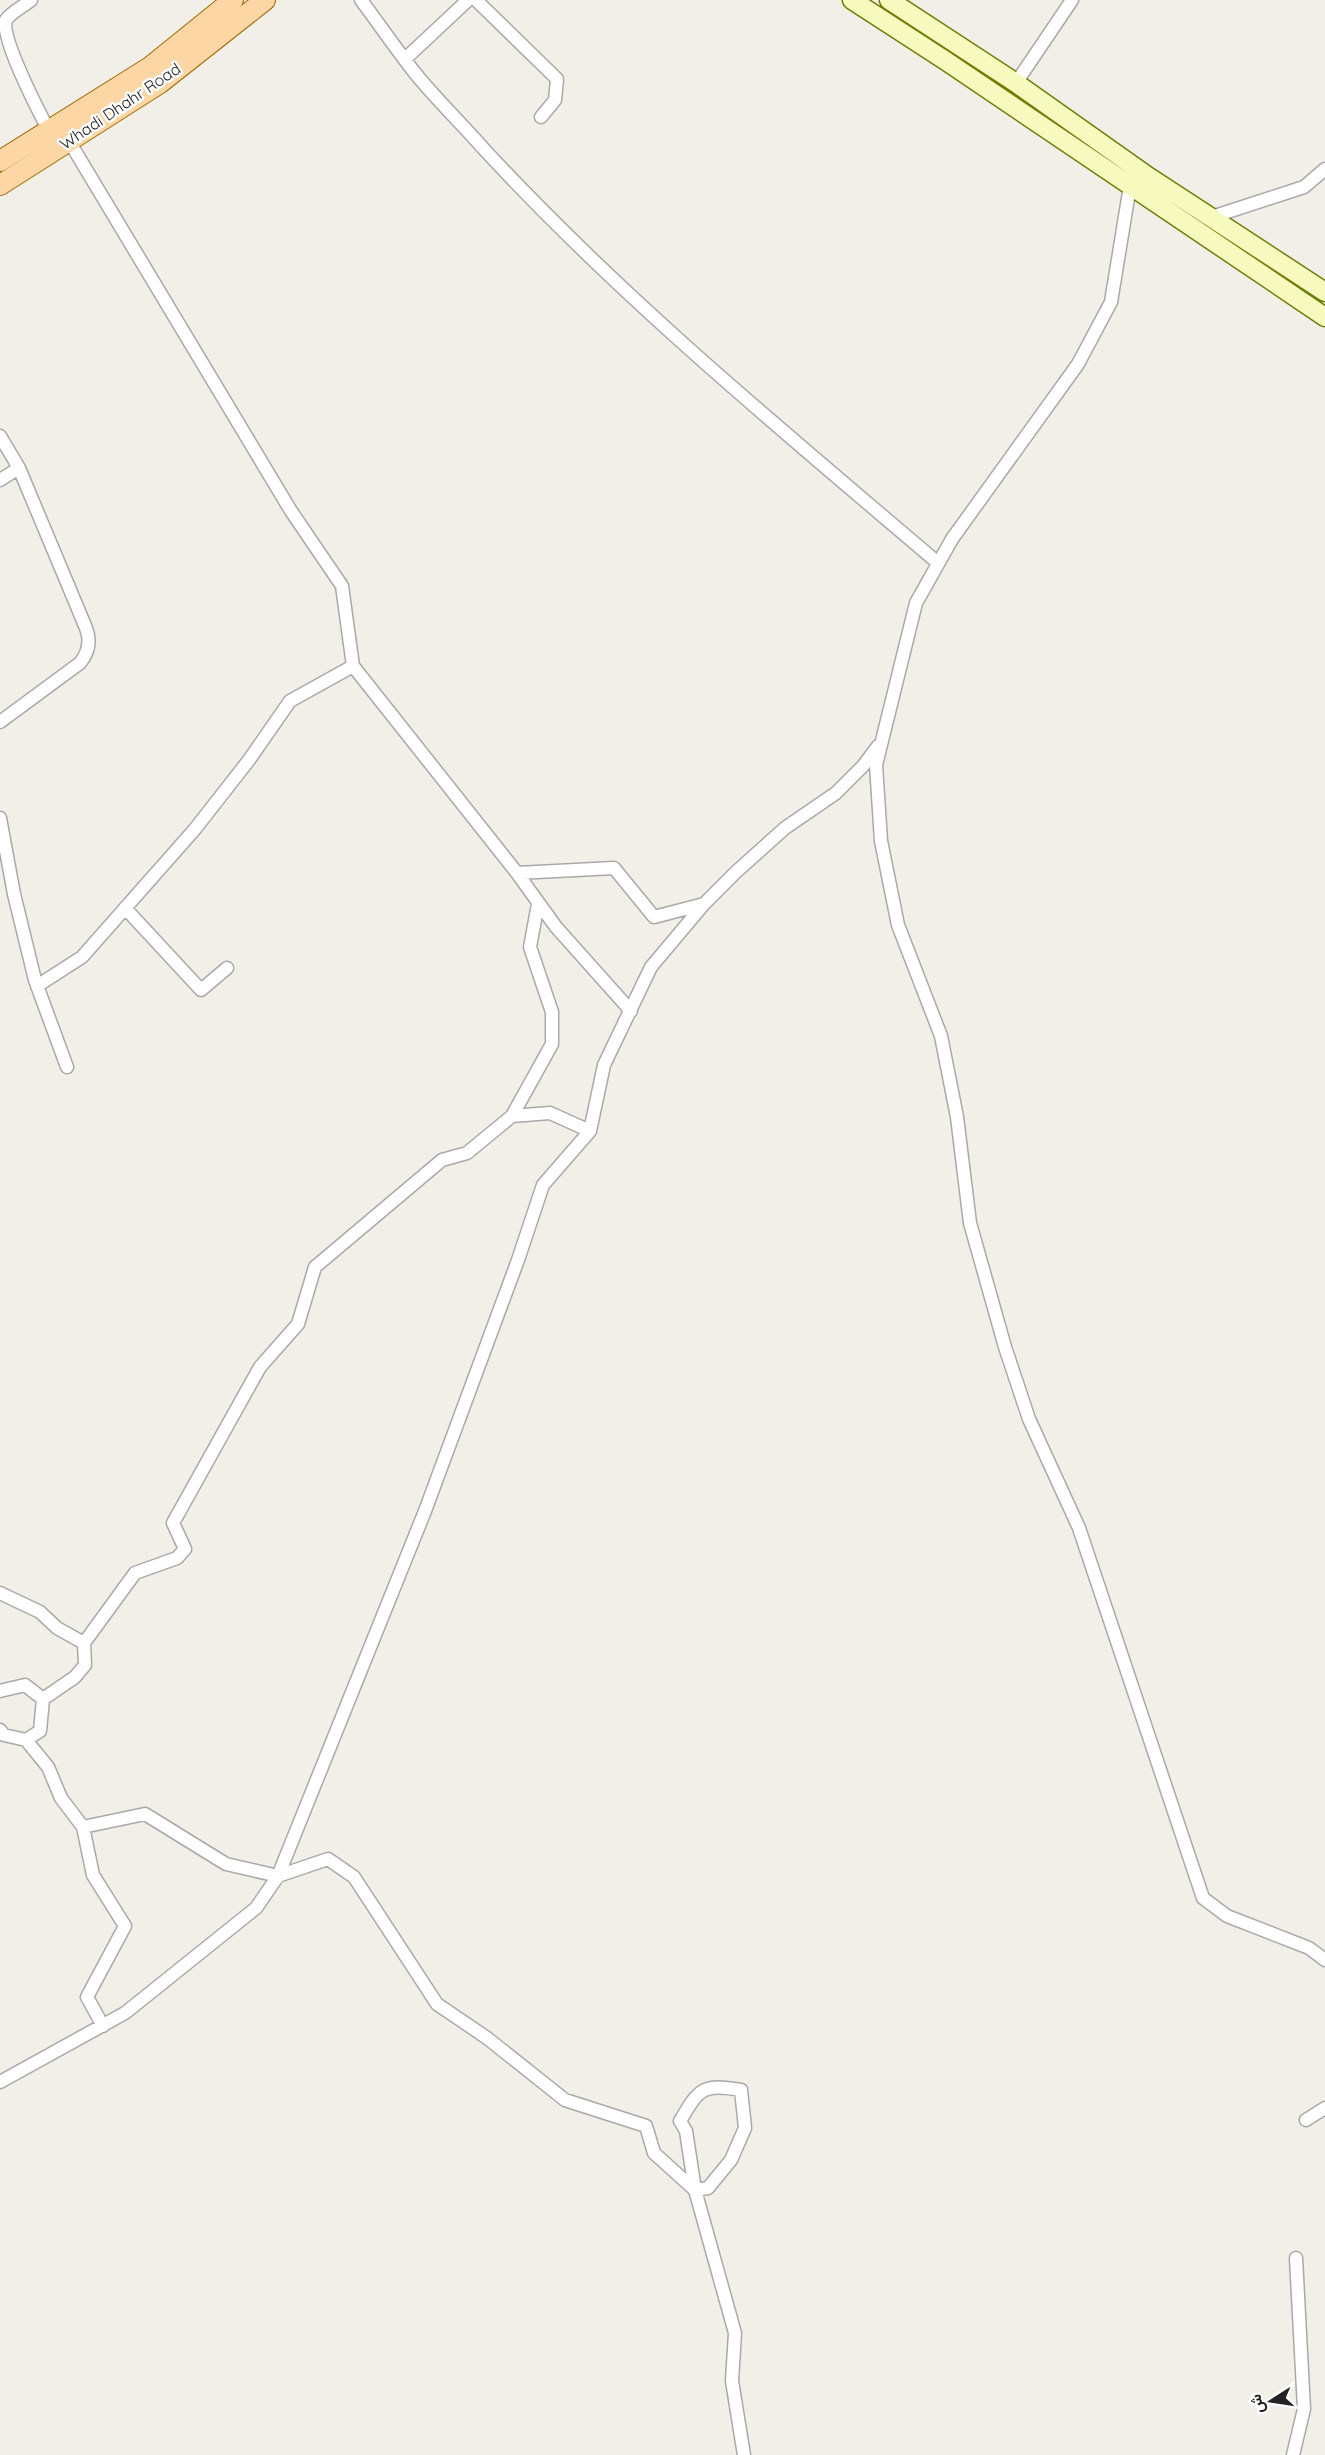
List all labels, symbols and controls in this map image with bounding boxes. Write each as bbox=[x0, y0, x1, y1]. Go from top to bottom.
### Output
street label: Whadi Dhahr Road bbox=[56, 58, 184, 154]
north arrow bbox=[1241, 2371, 1301, 2431]
text: ش bbox=[1245, 2393, 1268, 2416]

